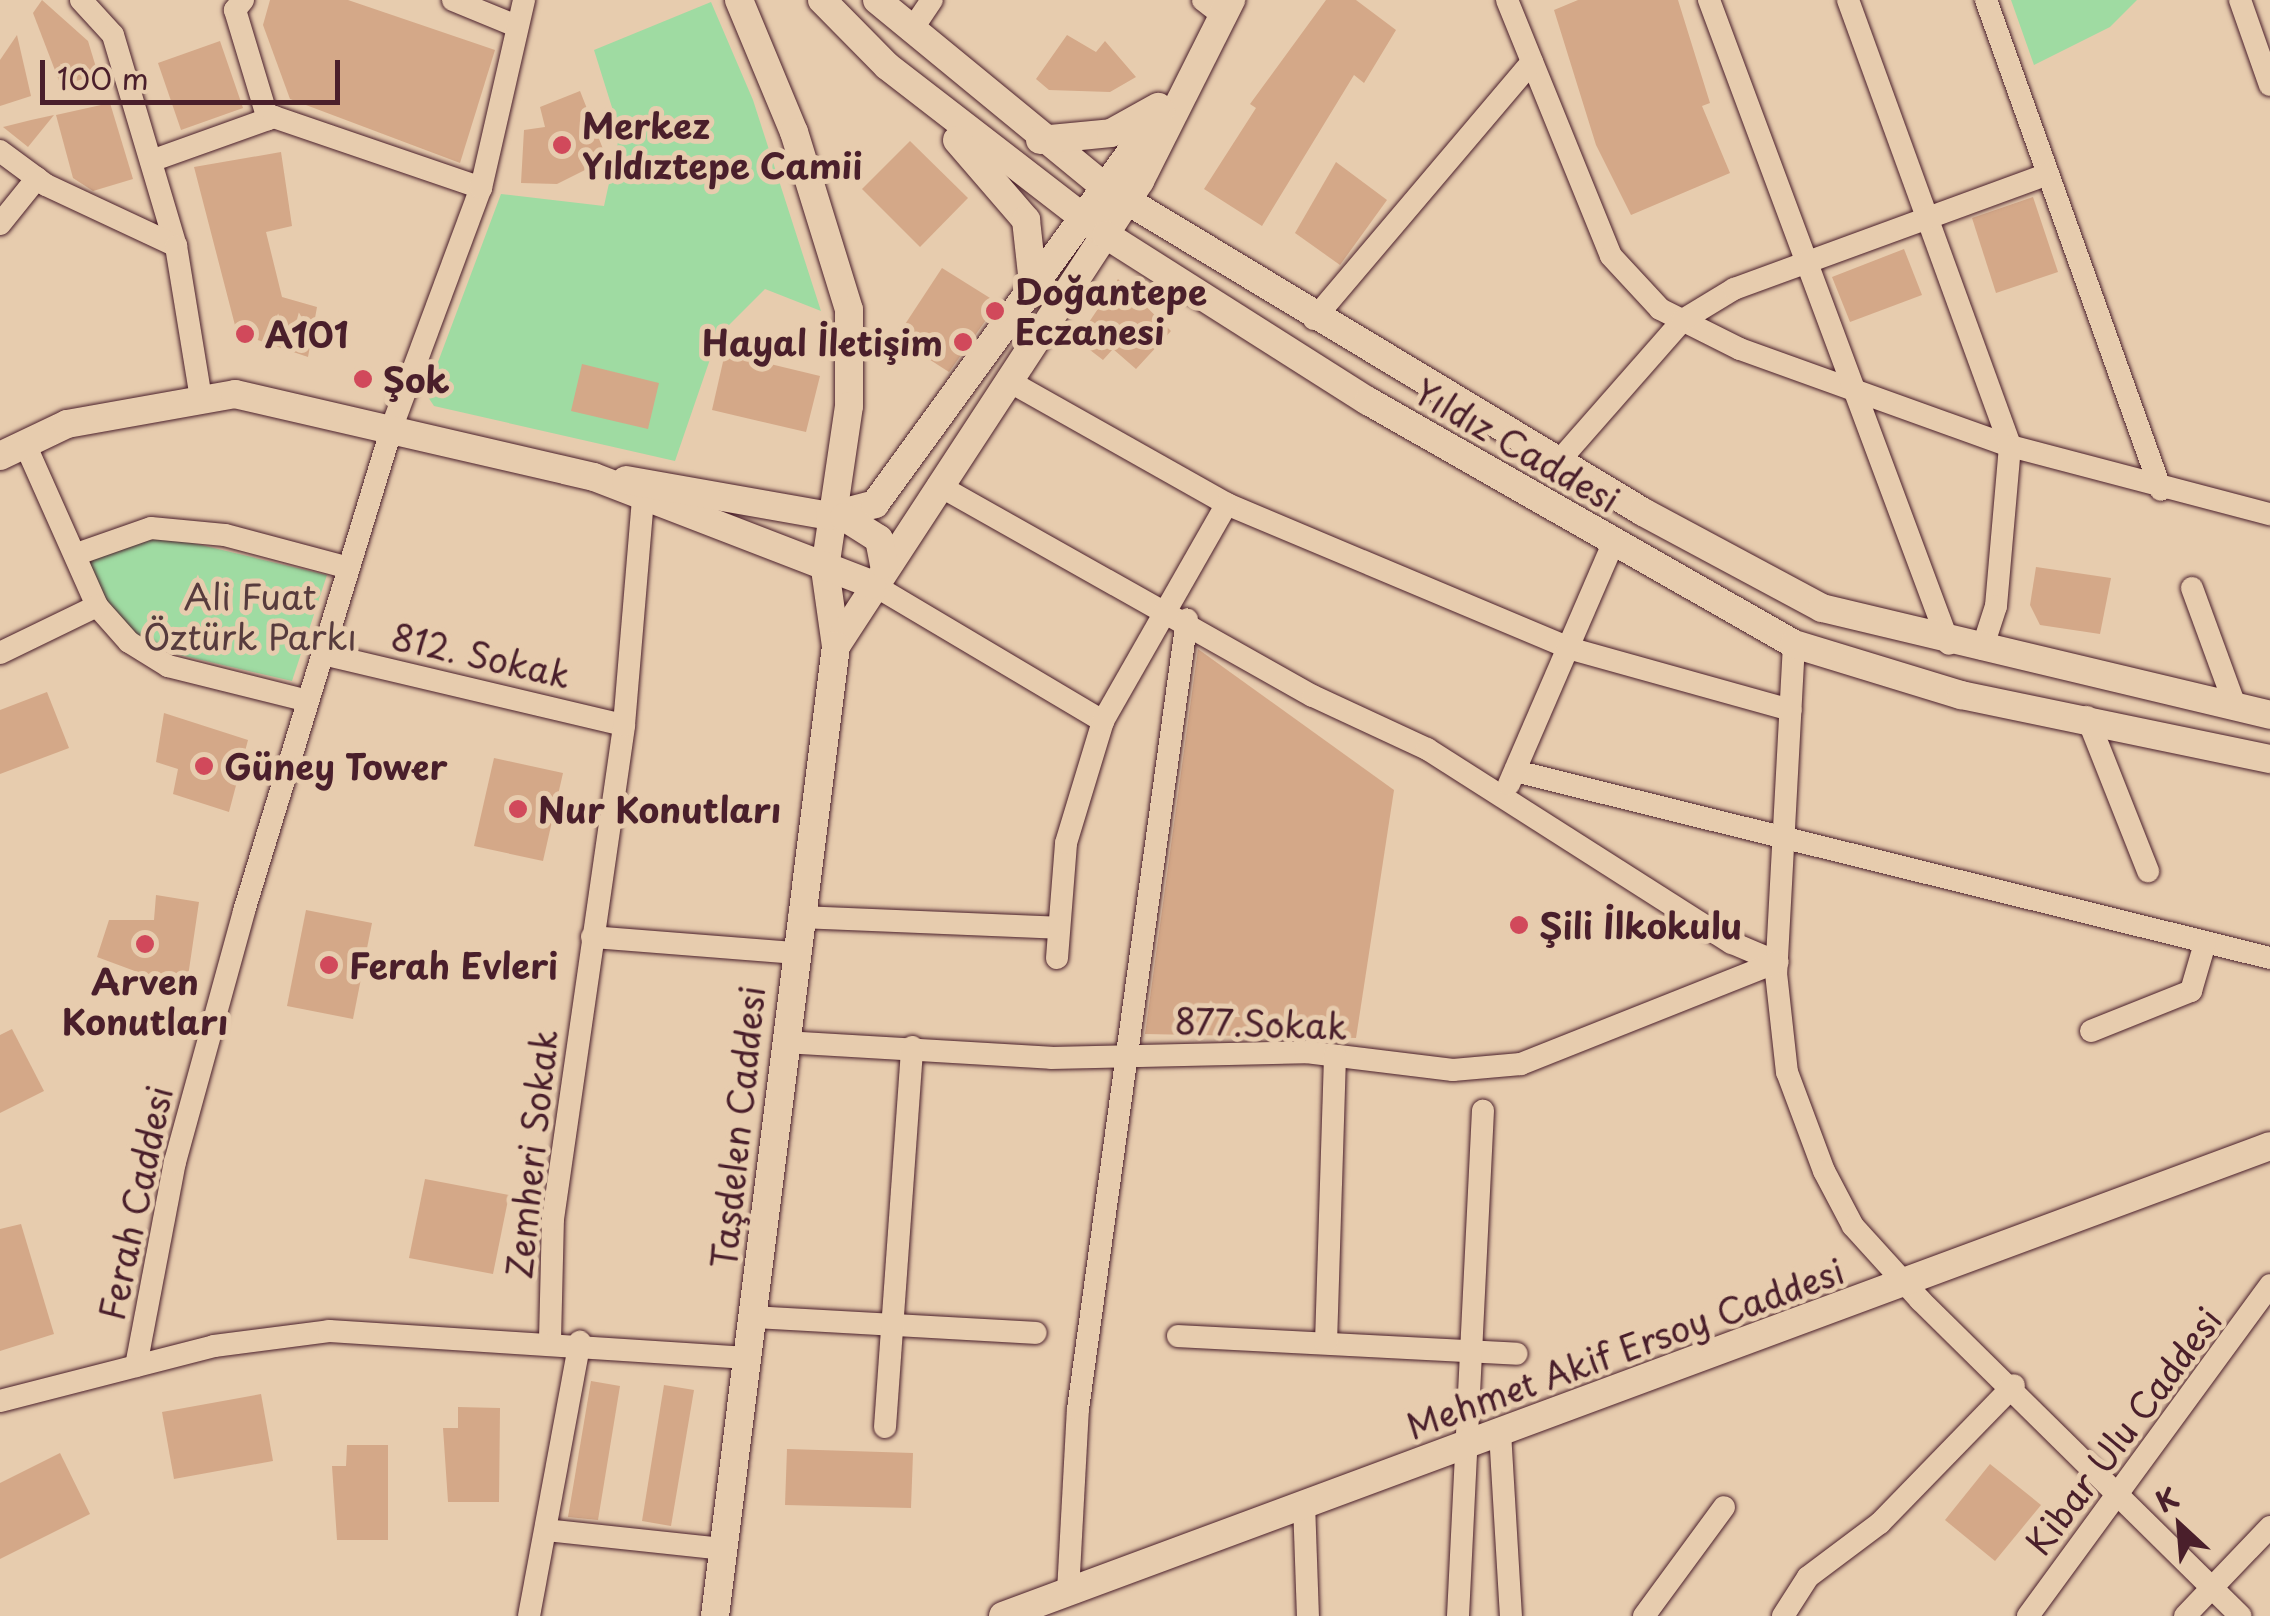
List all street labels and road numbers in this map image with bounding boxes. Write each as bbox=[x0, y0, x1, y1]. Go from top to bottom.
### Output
street label: Yıldız Caddesi bbox=[1407, 369, 1627, 521]
street label: 812. Sokak bbox=[384, 613, 578, 697]
street label: Taşdelen Caddesi bbox=[701, 981, 773, 1273]
street label: 877.Sokak bbox=[1174, 999, 1348, 1047]
street label: Zemheri Sokak bbox=[497, 1026, 565, 1282]
street label: Ferah Caddesi bbox=[90, 1082, 180, 1324]
street label: Mehmet Akif Ersoy Caddesi bbox=[1398, 1248, 1852, 1448]
street label: Kibar Ulu Caddesi bbox=[2015, 1297, 2231, 1565]

